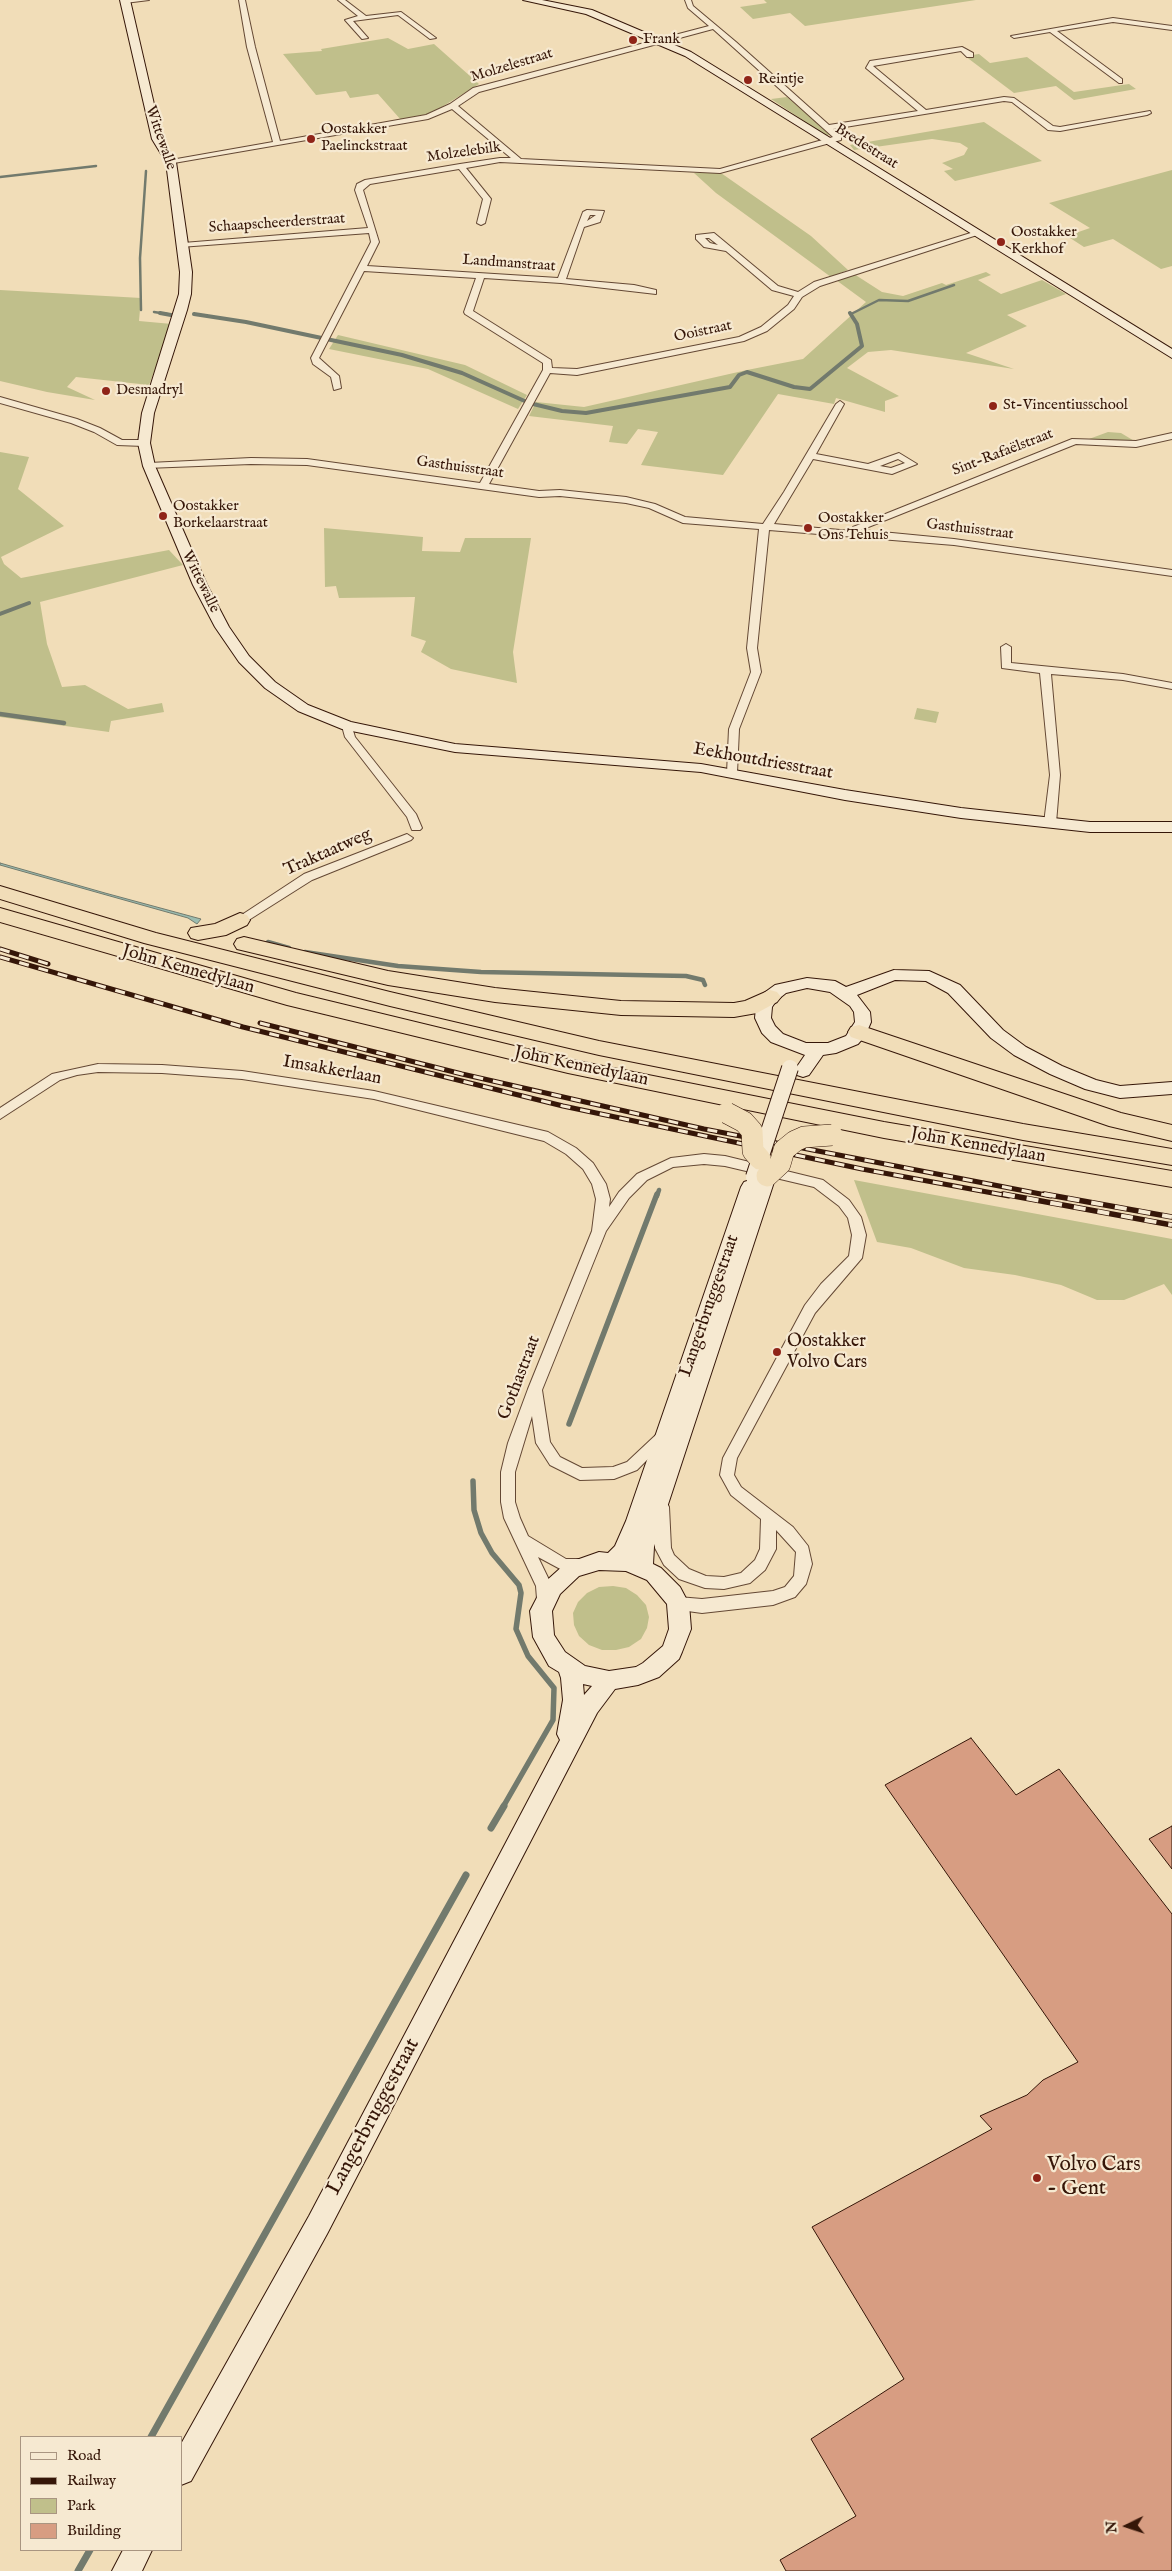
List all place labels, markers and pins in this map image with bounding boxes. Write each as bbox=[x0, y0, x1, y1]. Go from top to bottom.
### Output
place label: Frank bbox=[643, 31, 680, 49]
marker: Frank bbox=[627, 34, 639, 46]
place label: Reintje bbox=[758, 71, 804, 89]
marker: Reintje bbox=[742, 74, 754, 86]
place label: Oostakker Paelinckstraat bbox=[321, 121, 408, 156]
marker: Oostakker Paelinckstraat bbox=[305, 133, 317, 145]
place label: Oostakker Kerkhof bbox=[1011, 224, 1077, 259]
marker: Oostakker Kerkhof bbox=[995, 236, 1007, 248]
place label: Desmadryl bbox=[116, 382, 183, 400]
marker: Desmadryl bbox=[100, 385, 112, 397]
place label: St-Vincentiusschool bbox=[1003, 397, 1128, 415]
marker: St-Vincentiusschool bbox=[987, 400, 999, 412]
place label: Oostakker Borkelaarstraat bbox=[173, 498, 268, 533]
marker: Oostakker Borkelaarstraat bbox=[157, 510, 169, 522]
place label: Oostakker Ons Tehuis bbox=[818, 510, 888, 545]
marker: Oostakker Ons Tehuis bbox=[802, 522, 814, 534]
place label: Oostakker Volvo Cars bbox=[787, 1331, 867, 1374]
marker: Oostakker Volvo Cars bbox=[771, 1346, 783, 1358]
place label: Volvo Cars - Gent bbox=[1047, 2153, 1141, 2203]
marker: Volvo Cars - Gent bbox=[1031, 2172, 1043, 2184]

